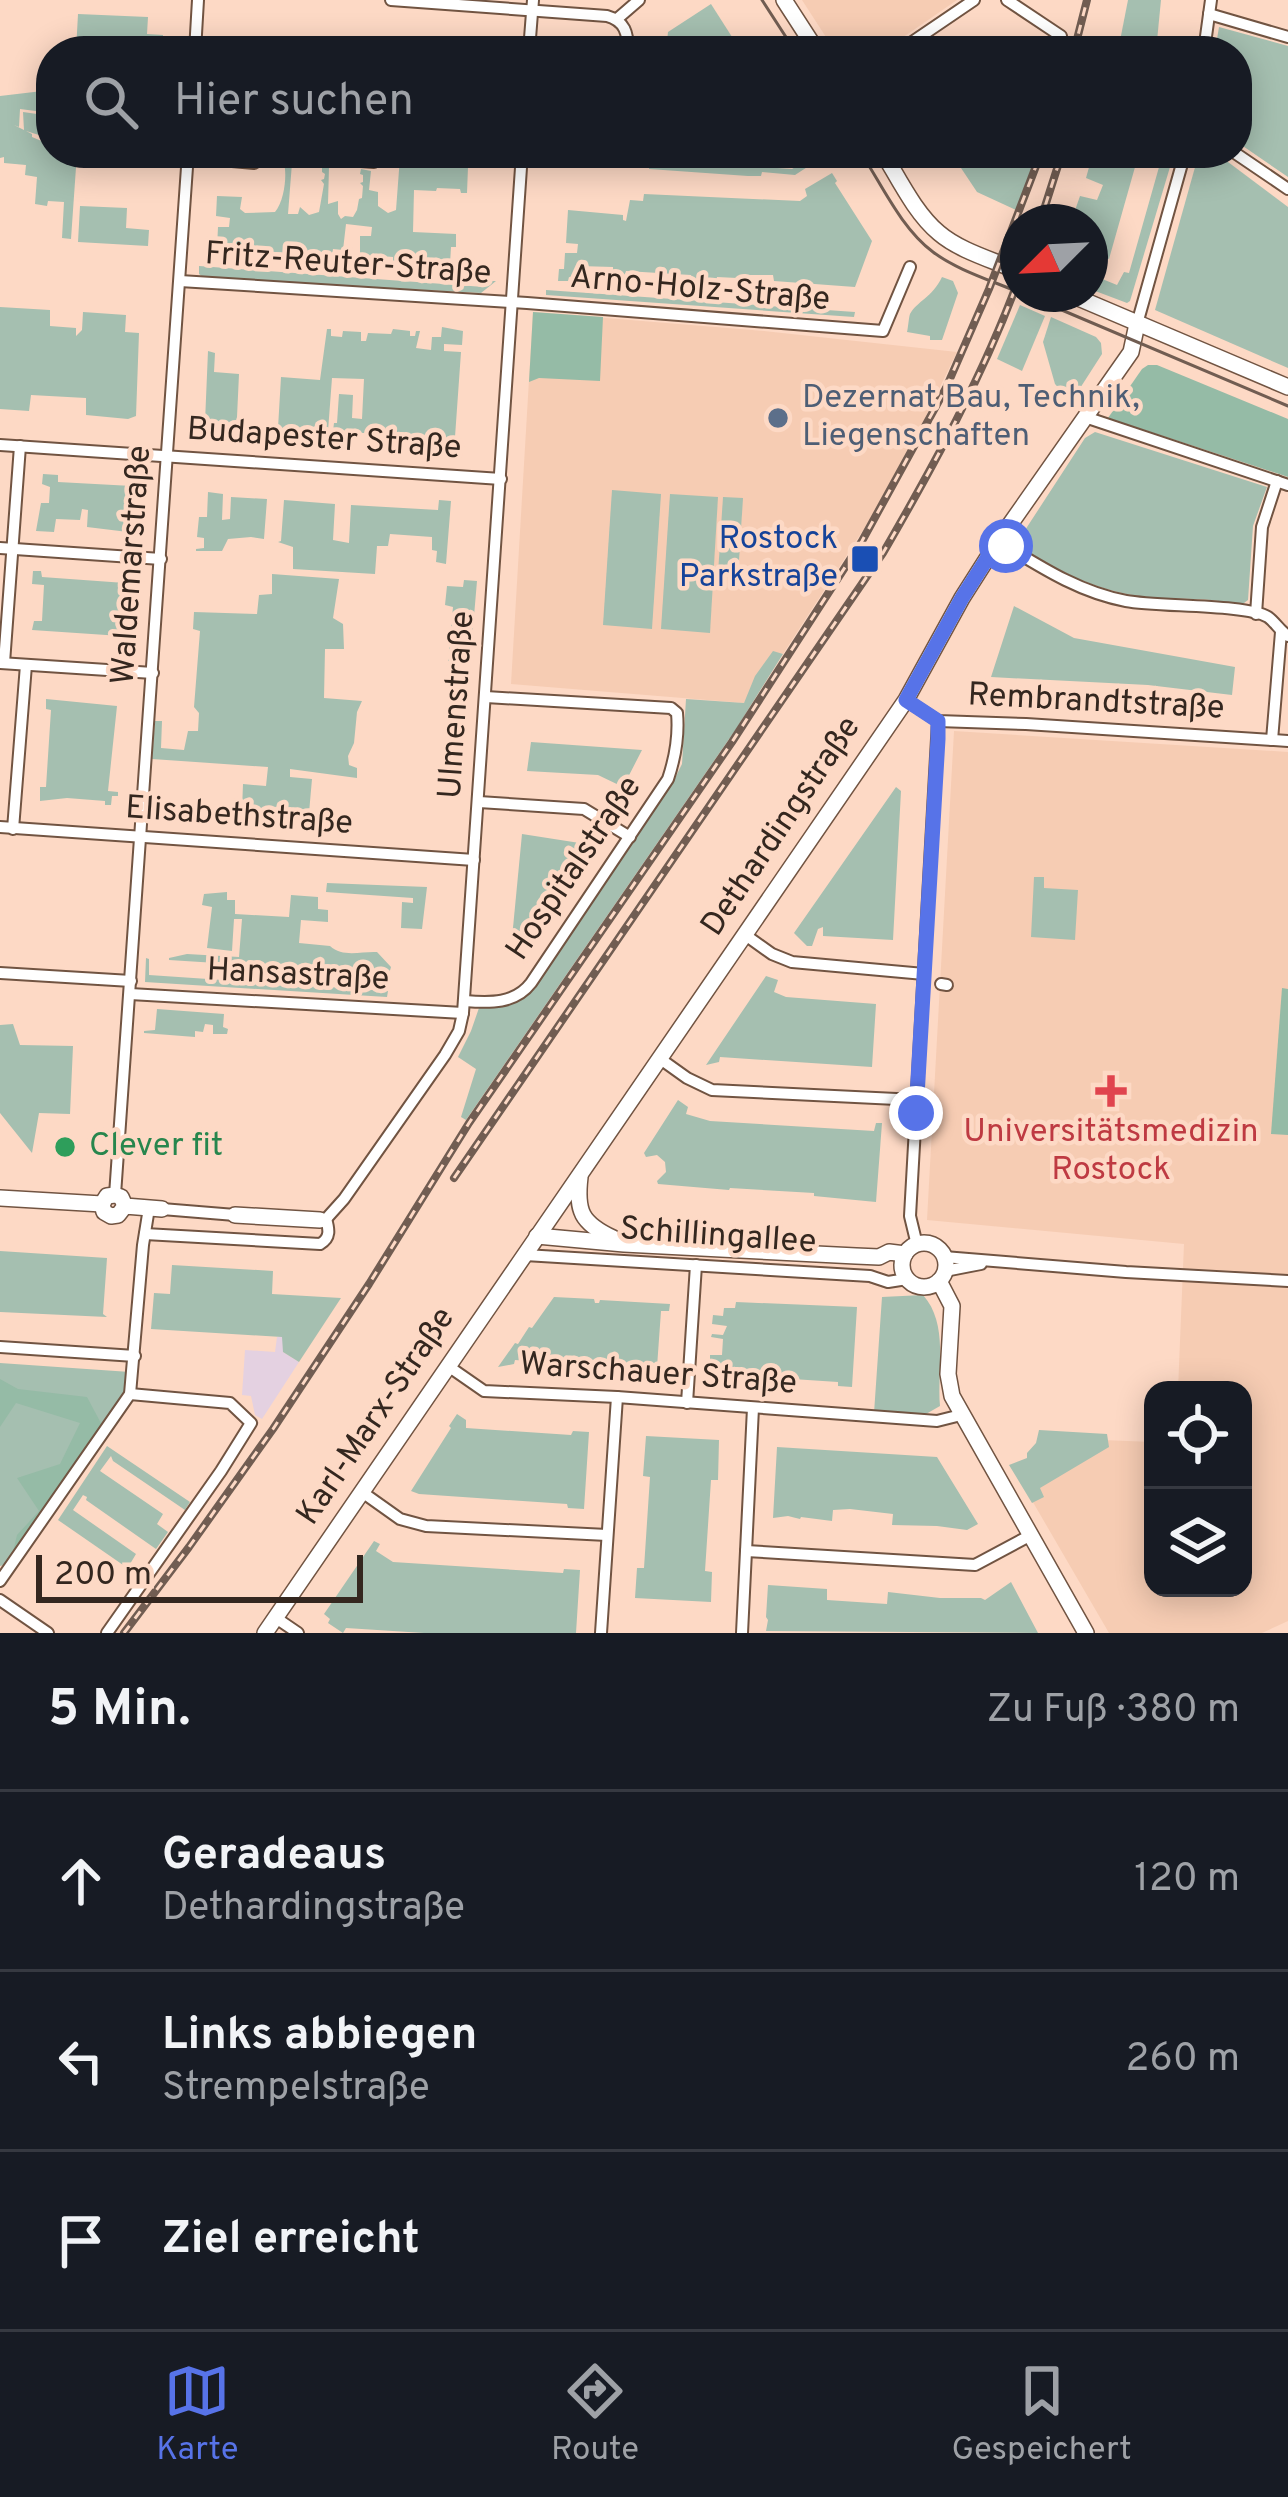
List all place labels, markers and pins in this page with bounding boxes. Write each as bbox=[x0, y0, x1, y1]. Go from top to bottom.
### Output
place label: Dezernat Bau, Technik, Liegenschaften bbox=[802, 378, 1140, 458]
marker: Dezernat Bau, Technik, Liegenschaften bbox=[765, 405, 791, 431]
place label: Rostock Parkstraße bbox=[679, 519, 838, 599]
marker: Rostock Parkstraße bbox=[849, 543, 881, 575]
marker: Universitätsmedizin Rostock bbox=[1095, 1075, 1127, 1107]
place label: Universitätsmedizin Rostock bbox=[963, 1112, 1259, 1192]
place label: Clever fit bbox=[89, 1126, 223, 1168]
marker: Clever fit bbox=[52, 1134, 78, 1160]

